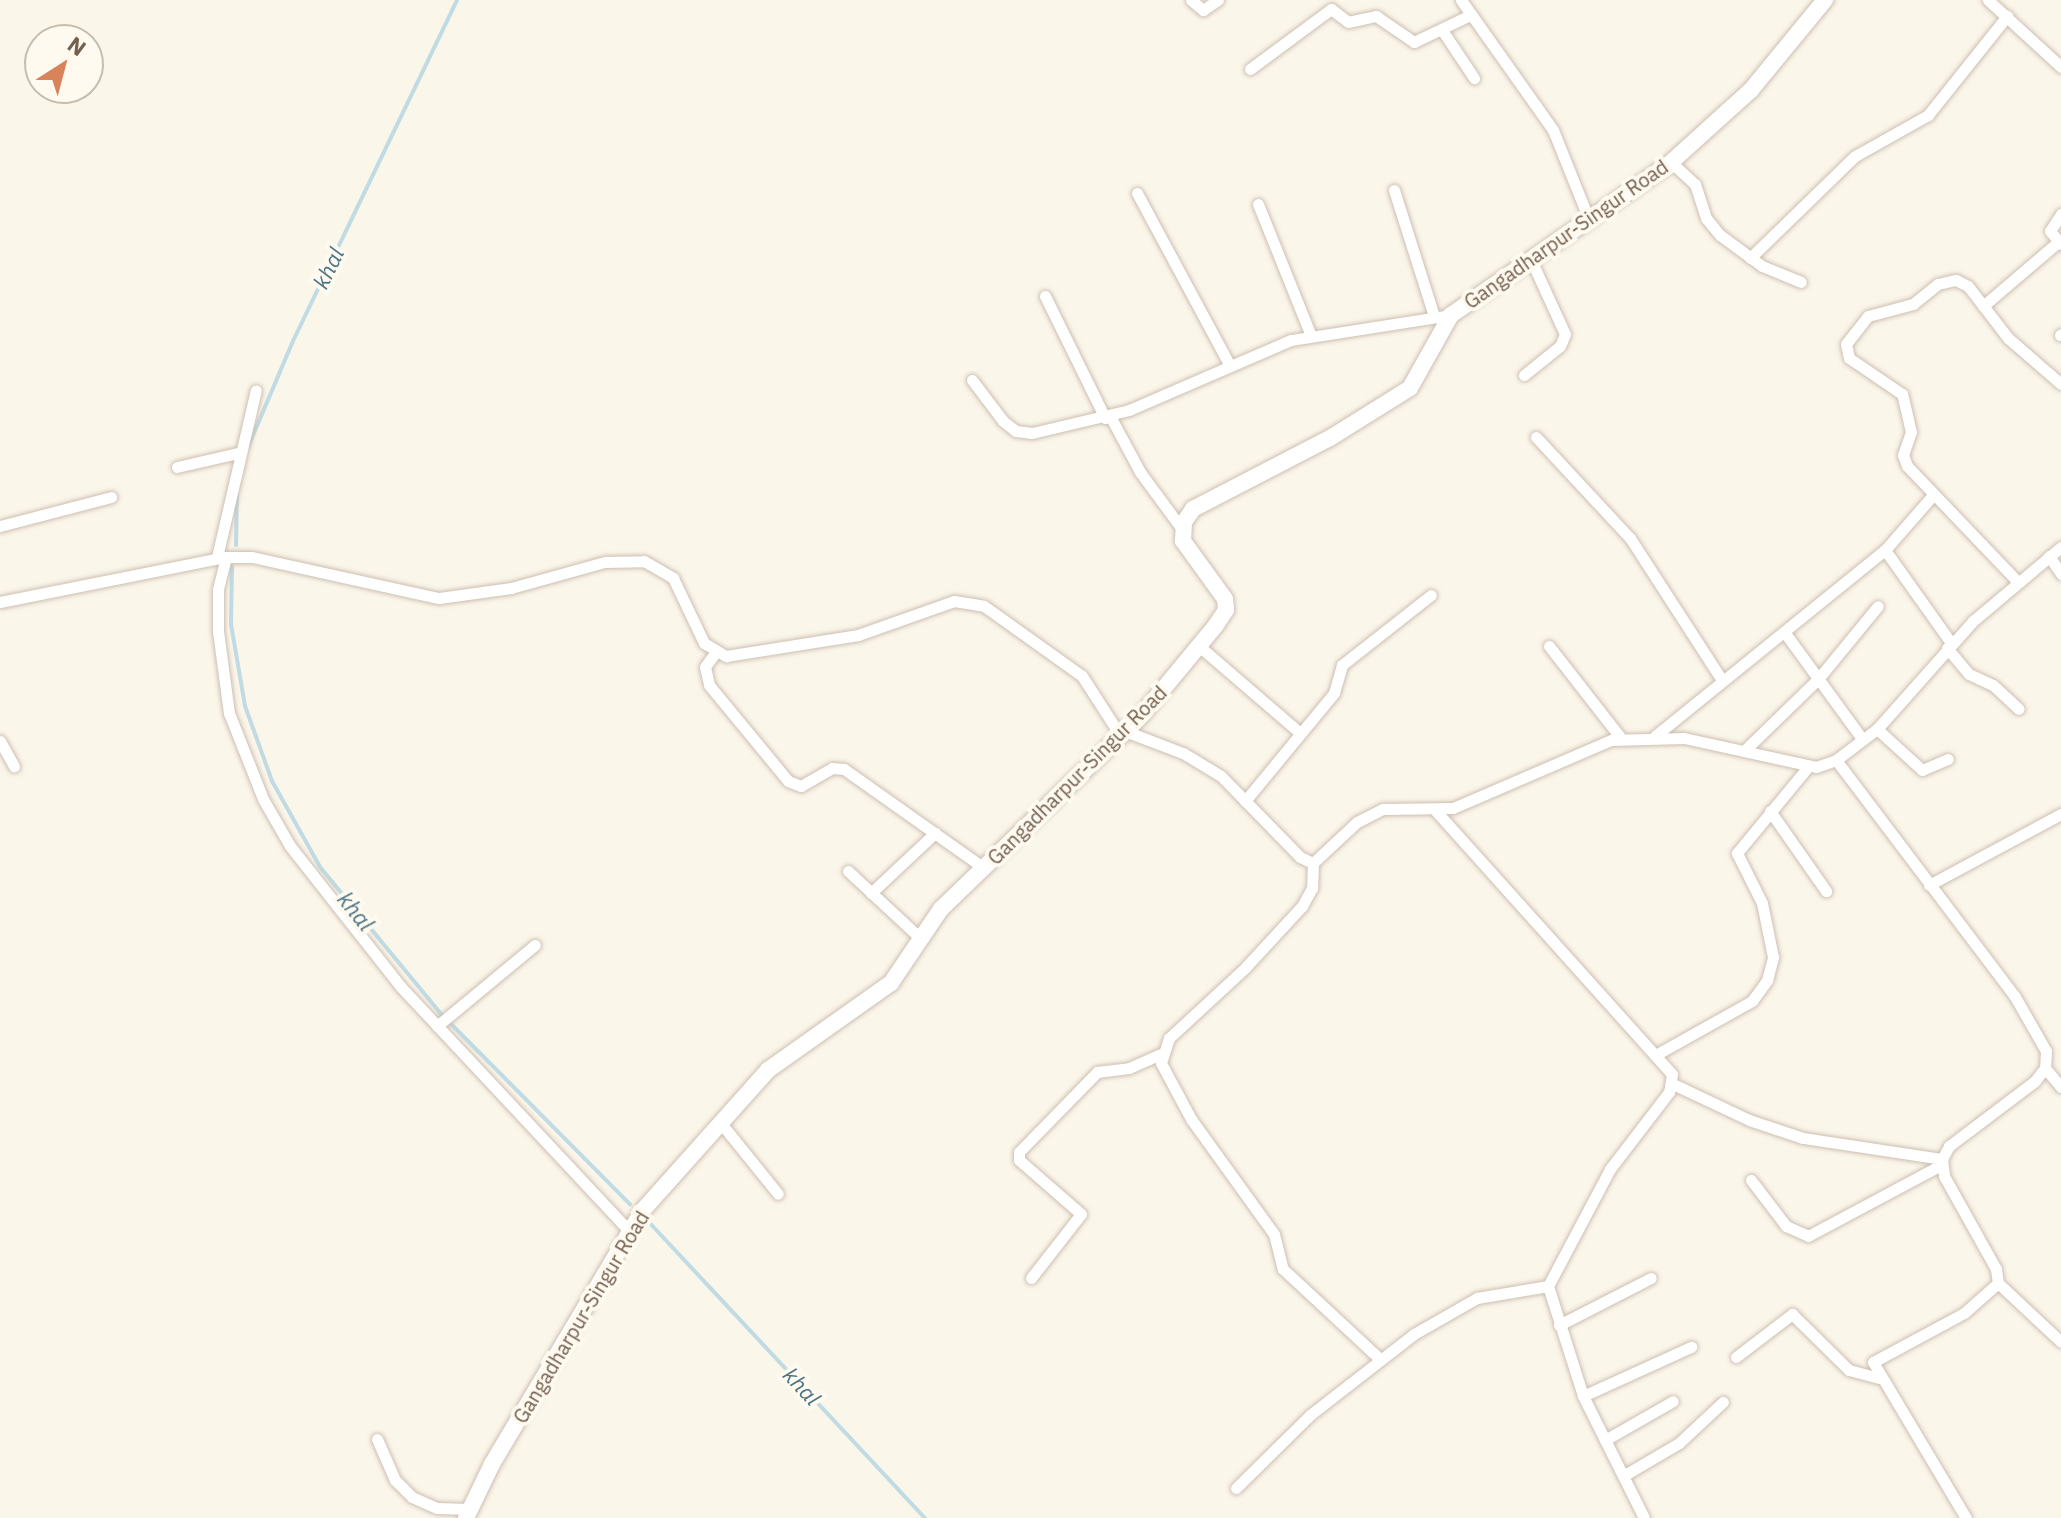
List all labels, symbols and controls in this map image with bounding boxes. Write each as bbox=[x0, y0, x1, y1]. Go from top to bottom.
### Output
north arrow bbox=[24, 24, 104, 104]
text: N bbox=[62, 29, 92, 62]
street label: Gangadharpur-Singur Road bbox=[1459, 154, 1673, 314]
water label: khal bbox=[307, 243, 349, 293]
street label: Gangadharpur-Singur Road bbox=[982, 680, 1172, 870]
water label: khal bbox=[332, 886, 380, 936]
street label: Gangadharpur-Singur Road bbox=[508, 1206, 654, 1428]
water label: khal bbox=[778, 1361, 826, 1411]

